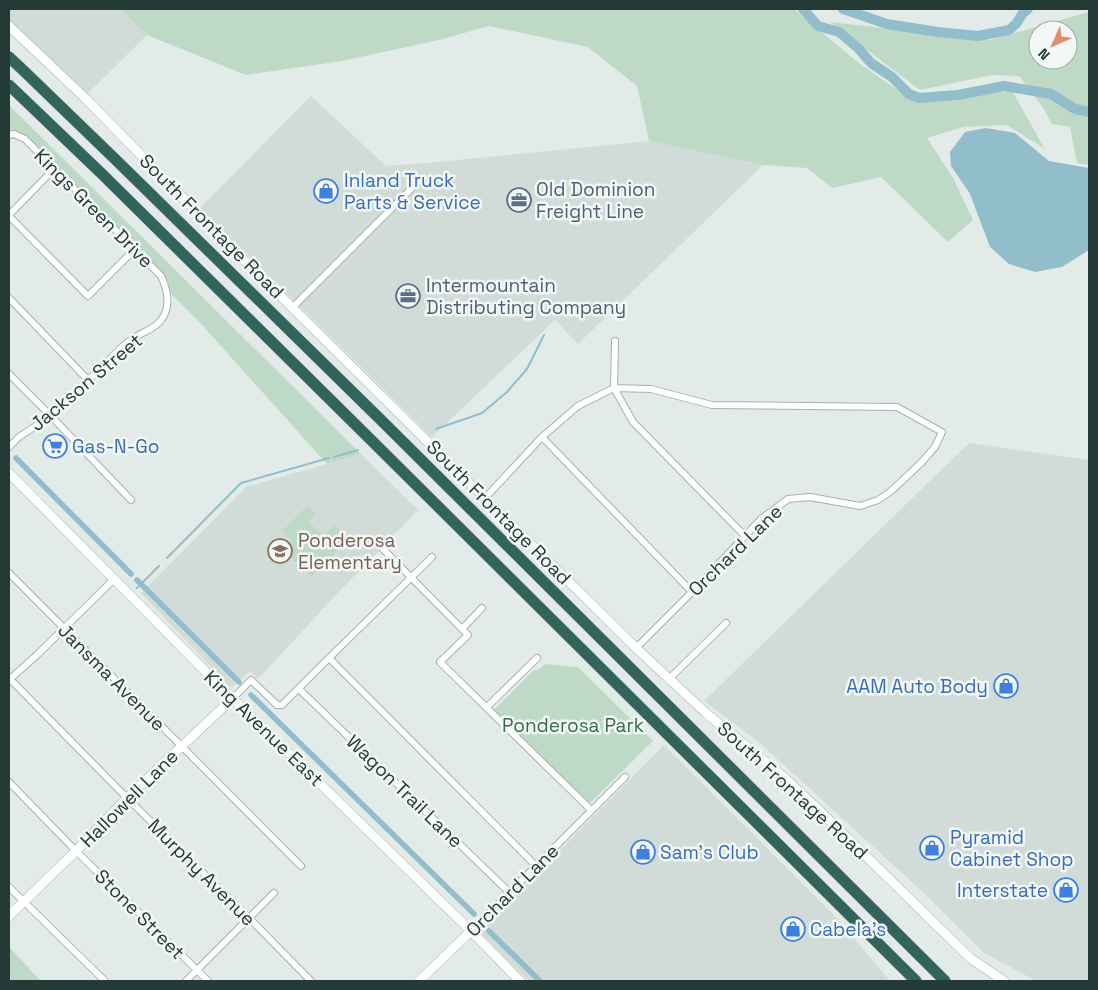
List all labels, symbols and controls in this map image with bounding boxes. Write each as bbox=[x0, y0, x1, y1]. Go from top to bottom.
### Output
north arrow bbox=[1028, 20, 1078, 70]
text: N bbox=[1034, 45, 1053, 64]
street label: Kings Green Drive bbox=[29, 143, 159, 273]
street label: South Frontage Road bbox=[134, 149, 289, 304]
place label: Inland Truck Parts & Service bbox=[344, 168, 481, 215]
place label: Old Dominion Freight Line bbox=[536, 177, 656, 224]
shop icon: Inland Truck Parts & Service bbox=[313, 178, 339, 204]
office icon: Old Dominion Freight Line bbox=[506, 187, 532, 213]
place label: Intermountain Distributing Company bbox=[426, 273, 626, 320]
office icon: Intermountain Distributing Company bbox=[395, 283, 421, 309]
street label: Jackson Street bbox=[25, 328, 148, 437]
supermarket icon: Gas-N-Go bbox=[42, 433, 68, 459]
place label: Gas-N-Go bbox=[72, 434, 160, 459]
street label: South Frontage Road bbox=[421, 435, 576, 590]
street label: Orchard Lane bbox=[683, 499, 788, 602]
place label: Ponderosa Elementary bbox=[298, 528, 402, 575]
school or university icon: Ponderosa Elementary bbox=[267, 538, 293, 564]
street label: Jansma Avenue bbox=[52, 618, 171, 737]
street label: King Avenue East bbox=[199, 665, 329, 792]
shop icon: AAM Auto Body bbox=[993, 673, 1019, 699]
place label: AAM Auto Body bbox=[846, 674, 988, 699]
park label: Ponderosa Park bbox=[502, 713, 644, 738]
street label: South Frontage Road bbox=[712, 716, 873, 865]
street label: Wagon Trail Lane bbox=[341, 729, 468, 853]
street label: Hallowell Lane bbox=[75, 744, 184, 853]
street label: Murphy Avenue bbox=[142, 813, 261, 932]
place label: Pyramid Cabinet Shop bbox=[950, 825, 1073, 872]
shop icon: Pyramid Cabinet Shop bbox=[919, 835, 945, 861]
street label: Orchard Lane bbox=[461, 839, 564, 942]
shop icon: Sam's Club bbox=[630, 839, 656, 865]
place label: Sam's Club bbox=[660, 840, 759, 865]
street label: Stone Street bbox=[89, 864, 190, 965]
shop icon: Interstate bbox=[1053, 877, 1079, 903]
place label: Interstate bbox=[957, 878, 1048, 903]
shop icon: Cabela's bbox=[780, 916, 806, 942]
place label: Cabela's bbox=[810, 917, 886, 942]

